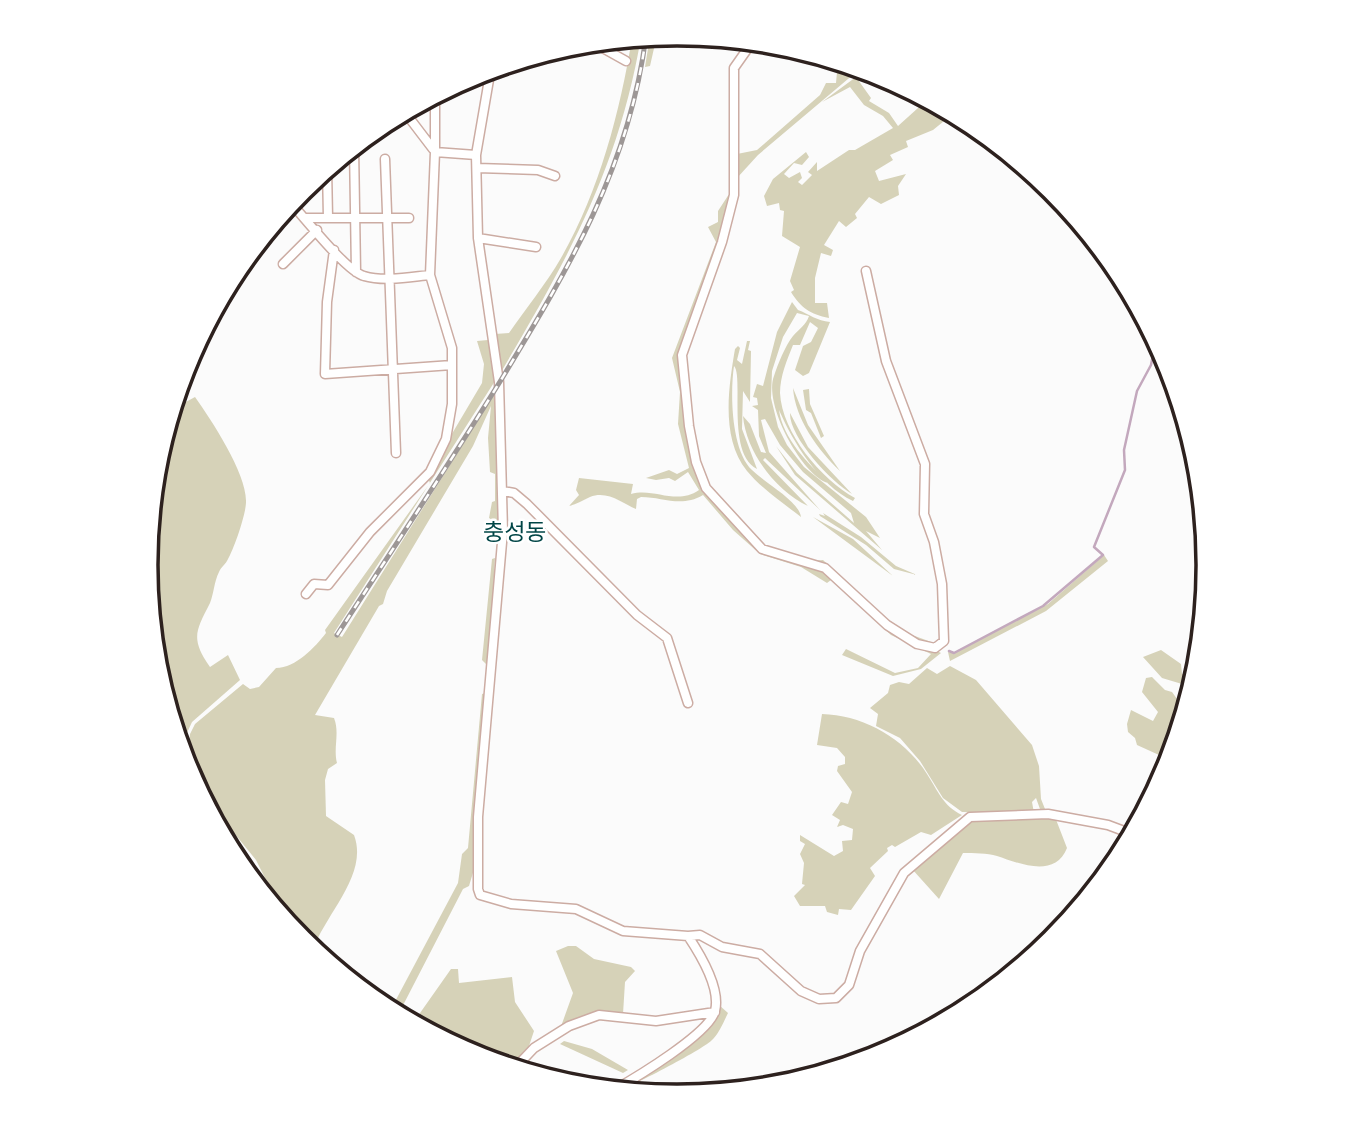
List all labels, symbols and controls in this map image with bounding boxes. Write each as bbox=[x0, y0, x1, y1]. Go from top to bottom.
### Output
district label: 충성동 bbox=[483, 518, 547, 546]

